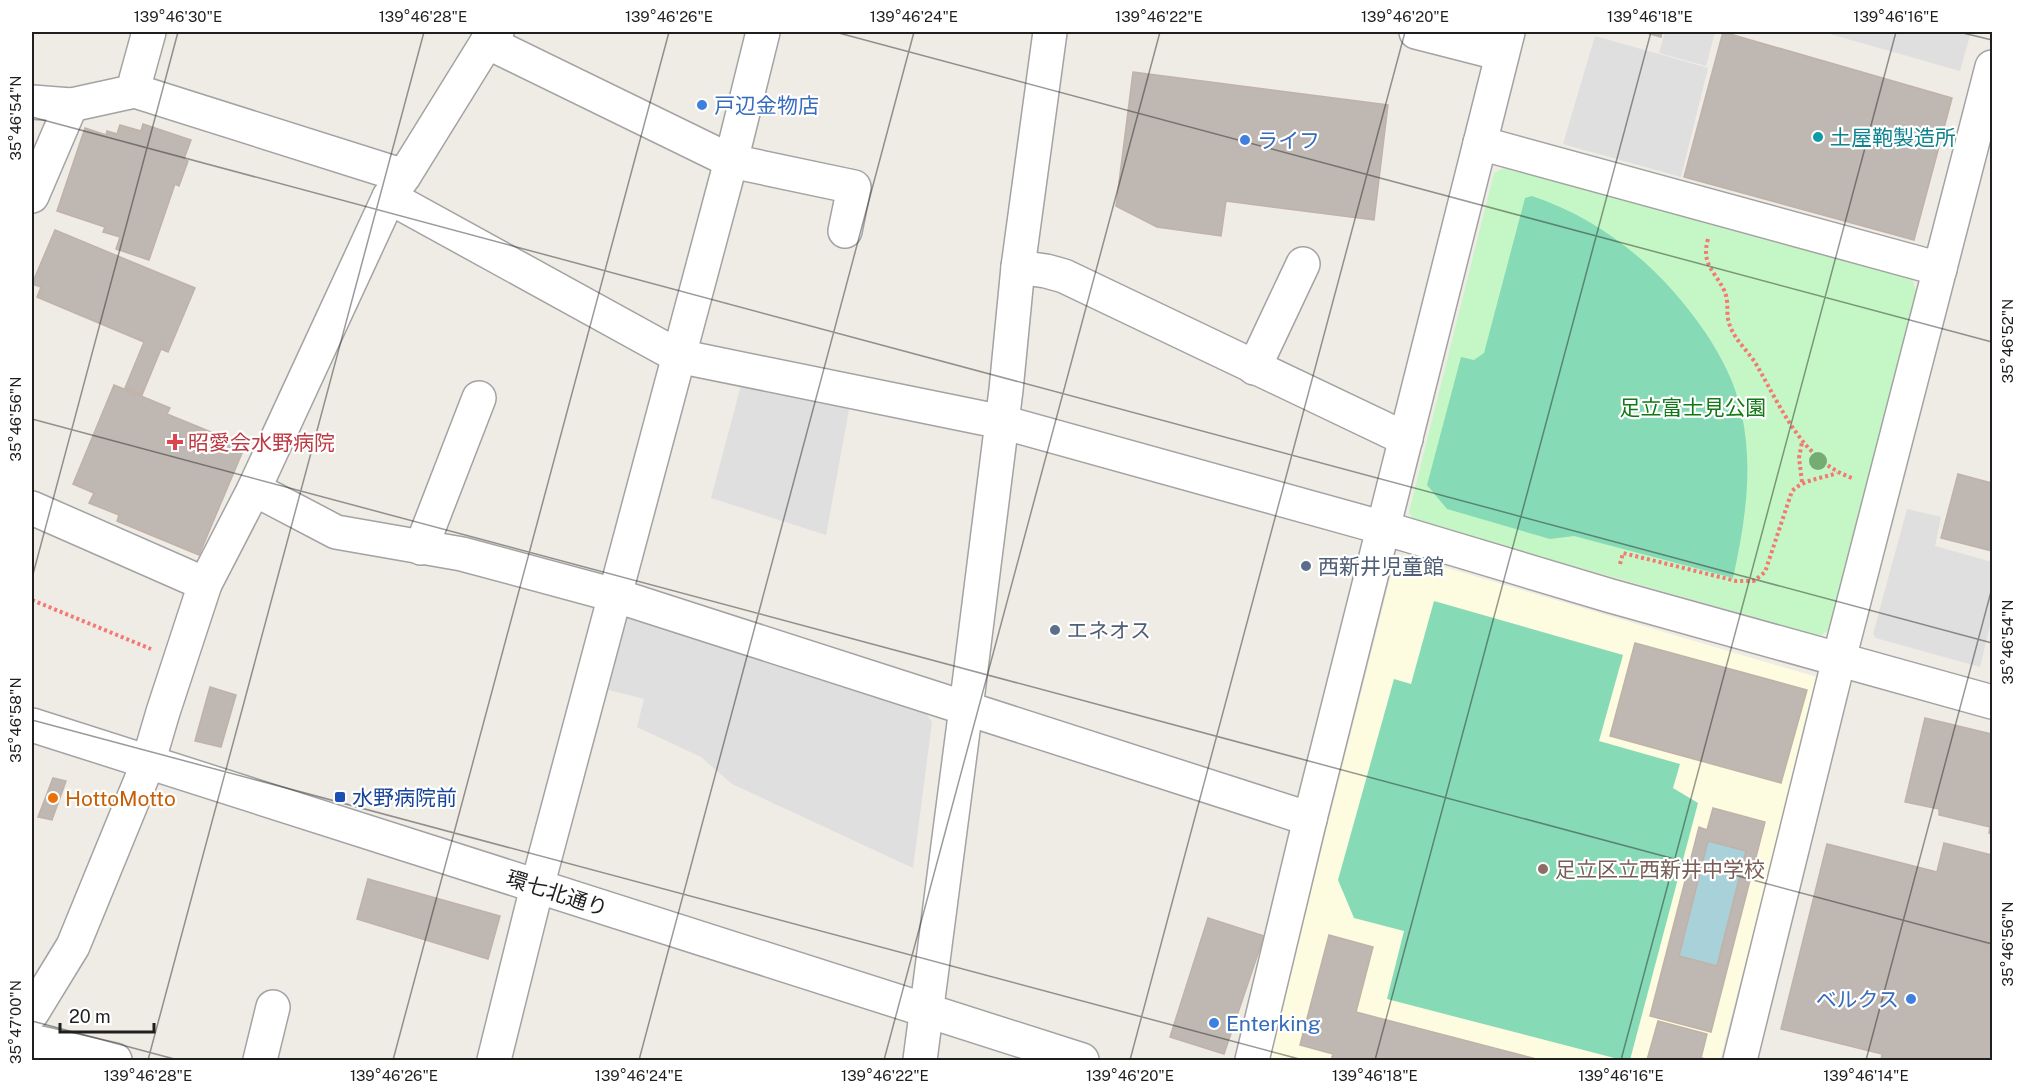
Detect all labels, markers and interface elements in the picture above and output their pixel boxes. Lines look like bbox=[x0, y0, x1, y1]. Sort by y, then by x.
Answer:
text: 139°46'30"E bbox=[134, 8, 222, 25]
text: 139°46'28"E bbox=[379, 8, 467, 25]
text: 139°46'26"E bbox=[625, 8, 713, 25]
text: 139°46'24"E bbox=[870, 8, 958, 25]
text: 139°46'22"E bbox=[1115, 8, 1203, 25]
text: 139°46'20"E bbox=[1361, 8, 1449, 25]
text: 139°46'18"E bbox=[1607, 8, 1693, 25]
text: 139°46'16"E bbox=[1853, 8, 1939, 25]
text: 35°46'54"N bbox=[7, 75, 24, 161]
place label: 戸辺金物店 bbox=[714, 93, 819, 118]
marker: 戸辺金物店 bbox=[695, 98, 709, 112]
place label: 土屋鞄製造所 bbox=[1830, 125, 1956, 150]
place label: ライフ bbox=[1257, 128, 1320, 153]
marker: 土屋鞄製造所 bbox=[1811, 130, 1825, 144]
marker: ライフ bbox=[1238, 133, 1252, 147]
text: 35°46'52"N bbox=[1999, 299, 2016, 383]
text: 35°46'56"N bbox=[7, 376, 24, 462]
park label: 足立富士見公園 bbox=[1620, 395, 1767, 420]
place label: 昭愛会水野病院 bbox=[188, 430, 335, 455]
marker: 昭愛会水野病院 bbox=[166, 433, 184, 451]
place label: 西新井児童館 bbox=[1318, 554, 1444, 579]
marker: 西新井児童館 bbox=[1299, 559, 1313, 573]
text: 35°46'54"N bbox=[1999, 599, 2016, 685]
place label: エネオス bbox=[1067, 618, 1151, 643]
marker: エネオス bbox=[1048, 623, 1062, 637]
text: 35°46'58"N bbox=[7, 677, 24, 763]
place label: 水野病院前 bbox=[352, 785, 457, 810]
place label: HottoMotto bbox=[65, 786, 176, 811]
marker: 水野病院前 bbox=[333, 790, 347, 804]
marker: HottoMotto bbox=[46, 791, 60, 805]
place label: 足立区立西新井中学校 bbox=[1555, 857, 1765, 882]
marker: 足立区立西新井中学校 bbox=[1536, 862, 1550, 876]
street label: 環七北通り bbox=[503, 865, 611, 921]
text: 35°46'56"N bbox=[1999, 901, 2016, 987]
text: 35°47'00"N bbox=[7, 980, 24, 1064]
place label: ベルクス bbox=[1816, 987, 1899, 1012]
marker: ベルクス bbox=[1904, 992, 1918, 1006]
scale bar bbox=[60, 996, 154, 1034]
text: 20 m bbox=[69, 1006, 111, 1027]
place label: Enterking bbox=[1226, 1011, 1321, 1036]
marker: Enterking bbox=[1207, 1016, 1221, 1030]
text: 139°46'28"E bbox=[104, 1067, 192, 1084]
text: 139°46'26"E bbox=[350, 1067, 438, 1084]
text: 139°46'24"E bbox=[595, 1067, 683, 1084]
text: 139°46'22"E bbox=[841, 1067, 929, 1084]
text: 139°46'20"E bbox=[1086, 1067, 1174, 1084]
text: 139°46'18"E bbox=[1332, 1067, 1418, 1084]
text: 139°46'16"E bbox=[1578, 1067, 1664, 1084]
text: 139°46'14"E bbox=[1823, 1067, 1909, 1084]

